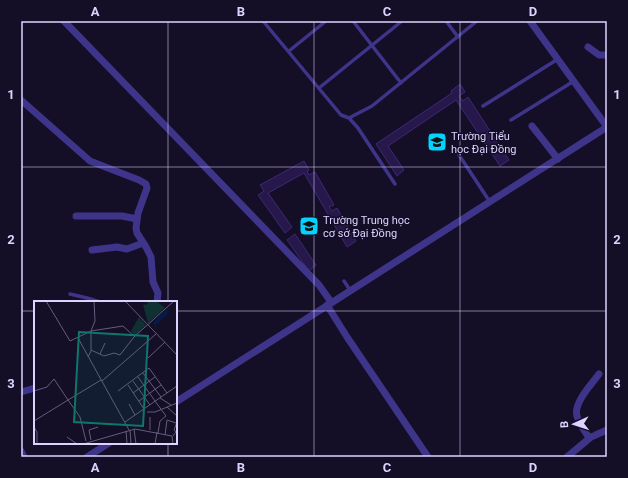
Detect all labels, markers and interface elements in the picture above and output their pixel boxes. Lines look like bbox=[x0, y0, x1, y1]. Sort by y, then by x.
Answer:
text: A bbox=[91, 4, 100, 19]
text: B bbox=[237, 4, 245, 19]
text: C bbox=[383, 4, 392, 19]
text: D bbox=[529, 4, 537, 19]
text: 1 bbox=[7, 87, 15, 102]
text: 1 bbox=[613, 87, 621, 102]
place label: Trường Tiểu học Đại Đồng bbox=[451, 130, 517, 156]
school or university icon: Trường Tiểu học Đại Đồng bbox=[426, 131, 448, 153]
place label: Trường Trung học cơ sở Đại Đồng bbox=[323, 214, 410, 240]
school or university icon: Trường Trung học cơ sở Đại Đồng bbox=[298, 215, 320, 237]
text: 2 bbox=[7, 232, 15, 247]
text: 2 bbox=[613, 232, 621, 247]
inset map bbox=[34, 301, 177, 444]
text: 3 bbox=[7, 376, 15, 391]
text: 3 bbox=[613, 376, 621, 391]
north arrow bbox=[554, 404, 594, 444]
text: B bbox=[558, 421, 571, 428]
text: A bbox=[91, 460, 100, 475]
text: B bbox=[237, 460, 245, 475]
text: C bbox=[383, 460, 392, 475]
text: D bbox=[529, 460, 537, 475]

